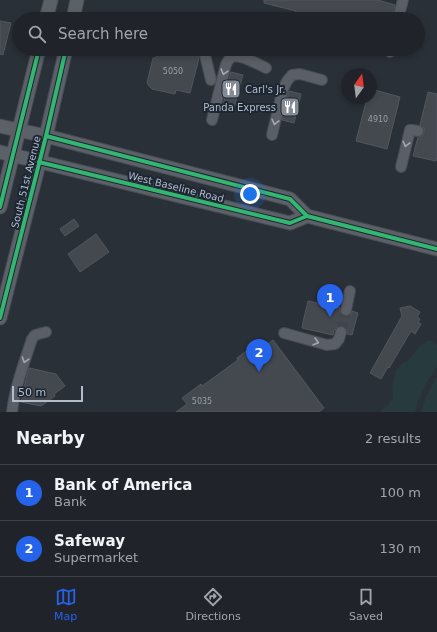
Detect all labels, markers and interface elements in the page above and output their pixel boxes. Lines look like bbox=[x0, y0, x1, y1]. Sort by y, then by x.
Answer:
search box bbox=[12, 12, 425, 56]
icon: search bbox=[26, 23, 48, 45]
text: Search here bbox=[58, 25, 148, 43]
house number: 5050 bbox=[163, 67, 183, 76]
one-way arrow bbox=[220, 68, 229, 75]
north arrow bbox=[341, 68, 377, 104]
restaurant icon: Carl's Jr. bbox=[220, 78, 242, 100]
place label: Carl's Jr. bbox=[245, 84, 285, 95]
restaurant icon: Panda Express bbox=[279, 96, 301, 118]
place label: Panda Express bbox=[203, 102, 276, 113]
house number: 4910 bbox=[368, 115, 388, 124]
one-way arrow bbox=[271, 118, 280, 125]
street label: South 51st Avenue bbox=[9, 135, 43, 229]
one-way arrow bbox=[403, 141, 411, 148]
street label: West Baseline Road bbox=[127, 170, 225, 204]
your location bbox=[240, 184, 260, 204]
pin: 1 bbox=[317, 284, 343, 317]
one-way arrow bbox=[312, 337, 319, 346]
pin: 2 bbox=[246, 339, 272, 372]
one-way arrow bbox=[21, 356, 30, 363]
scale bar bbox=[12, 384, 83, 403]
text: 50 m bbox=[18, 386, 46, 399]
house number: 5035 bbox=[192, 397, 212, 406]
text: Nearby bbox=[16, 428, 85, 448]
text: 2 results bbox=[365, 431, 421, 446]
text: Bank of America bbox=[54, 476, 192, 494]
text: 1 bbox=[24, 485, 34, 500]
text: 100 m bbox=[379, 485, 421, 500]
text: Bank bbox=[54, 494, 87, 509]
text: Safeway bbox=[54, 532, 125, 550]
text: 2 bbox=[24, 541, 34, 556]
text: 130 m bbox=[379, 541, 421, 556]
text: Supermarket bbox=[54, 550, 138, 565]
tab: Map bbox=[54, 586, 77, 623]
tab: Directions bbox=[185, 586, 241, 623]
tab: Saved bbox=[349, 586, 383, 623]

